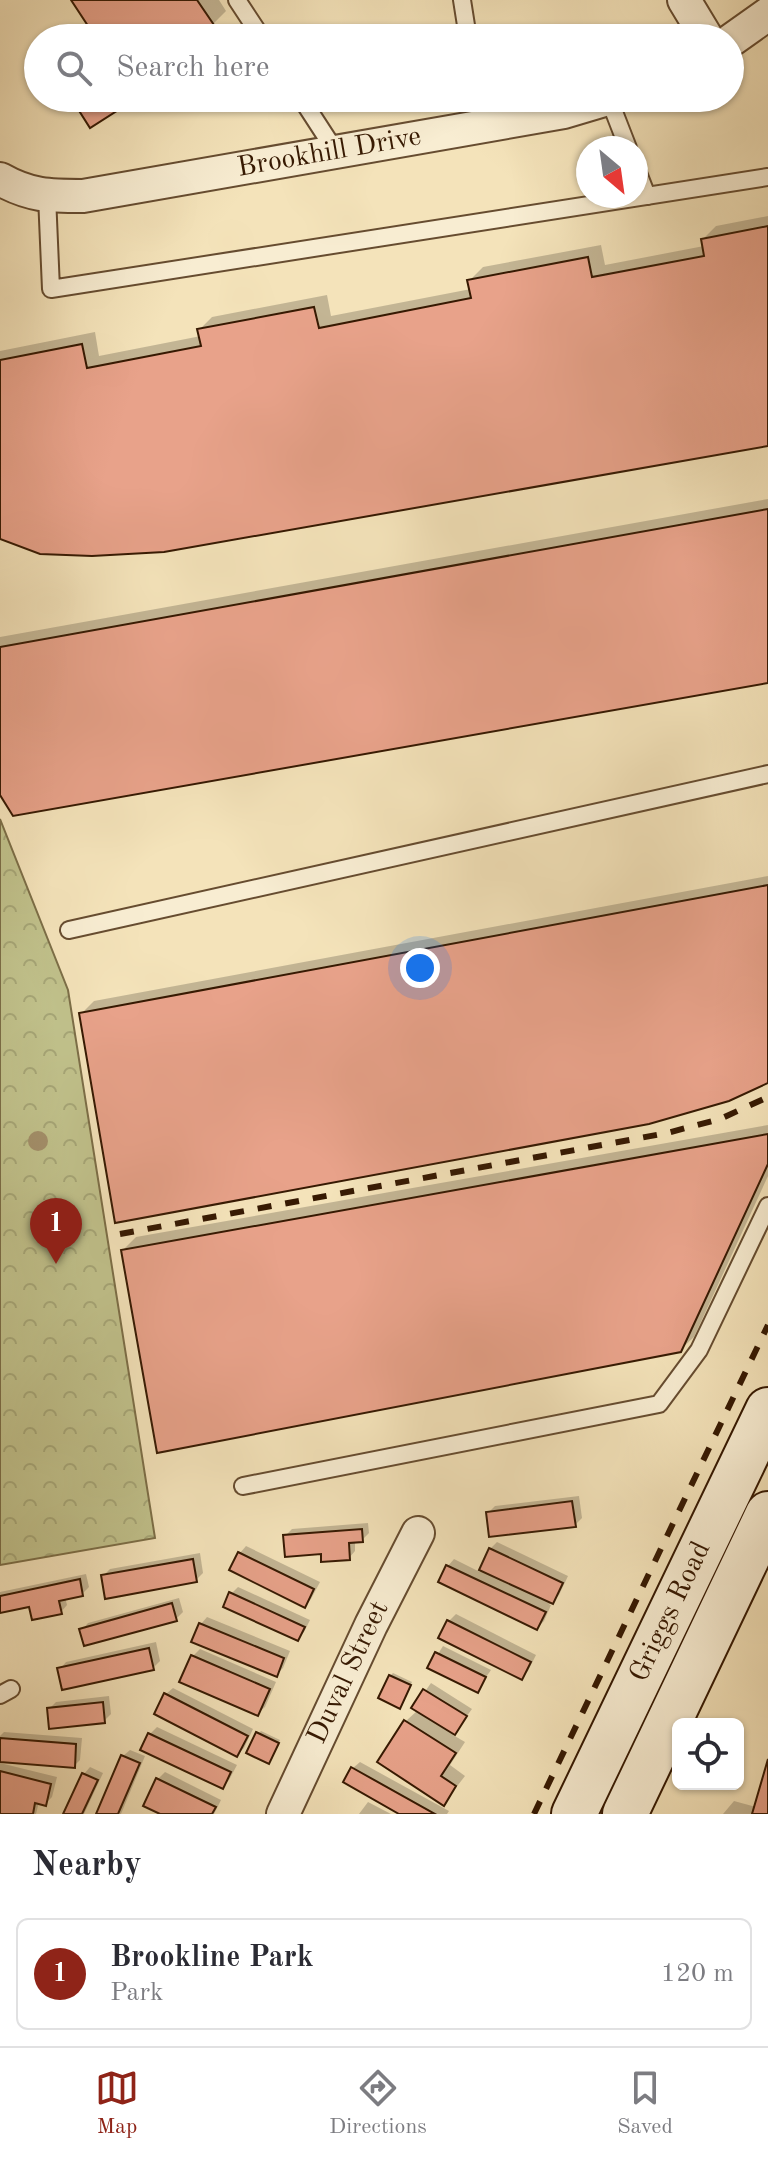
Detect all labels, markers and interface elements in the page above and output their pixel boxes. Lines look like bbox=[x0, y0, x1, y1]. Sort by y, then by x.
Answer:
search box bbox=[24, 24, 744, 112]
icon: search bbox=[52, 46, 96, 90]
text: Search here bbox=[116, 53, 270, 83]
street label: Brookhill Drive bbox=[235, 123, 423, 183]
north arrow bbox=[576, 136, 648, 208]
your location bbox=[400, 948, 440, 988]
pin: 1 bbox=[30, 1198, 82, 1264]
street label: Griggs Road bbox=[625, 1538, 716, 1687]
street label: Duval Street bbox=[304, 1597, 395, 1748]
map controls bbox=[672, 1718, 744, 1790]
button: locate bbox=[672, 1718, 744, 1790]
text: Nearby bbox=[32, 1849, 142, 1883]
text: Brookline Park bbox=[110, 1943, 314, 1973]
text: 1 bbox=[52, 1961, 68, 1987]
text: 120 m bbox=[661, 1961, 734, 1987]
text: Park bbox=[110, 1980, 164, 2006]
tab: Map bbox=[95, 2066, 139, 2141]
tab: Directions bbox=[329, 2066, 427, 2141]
tab: Saved bbox=[617, 2066, 673, 2141]

